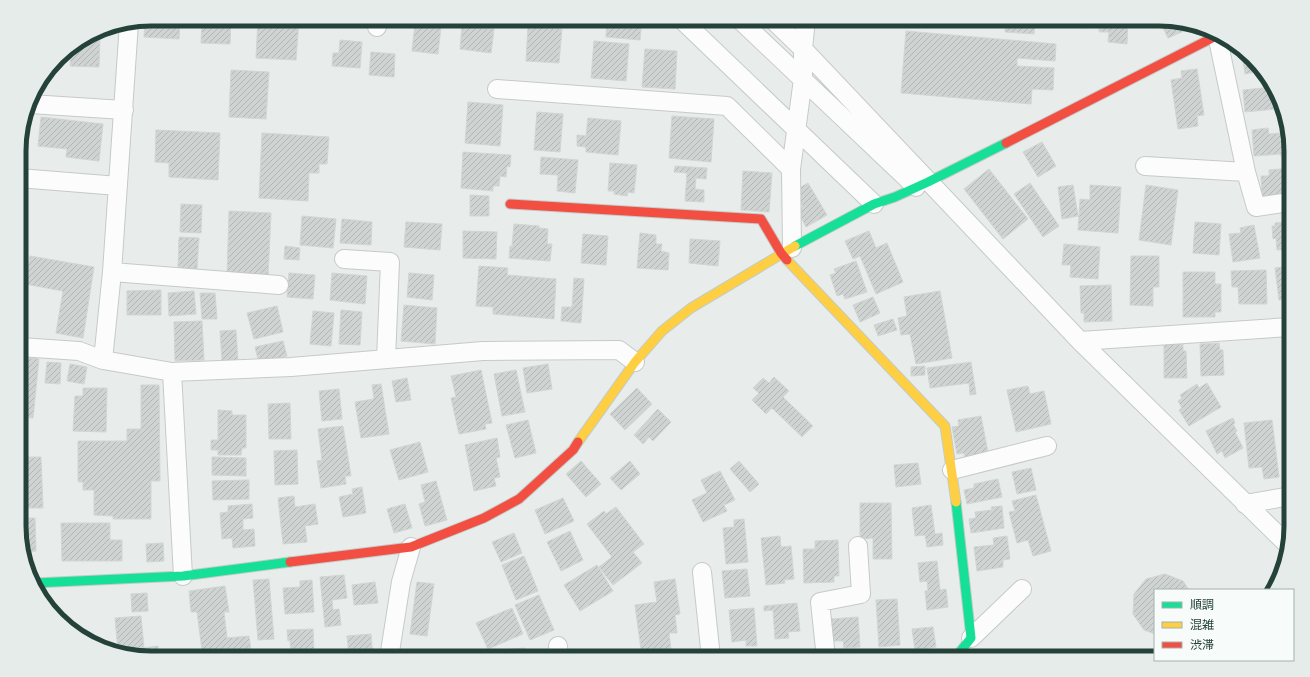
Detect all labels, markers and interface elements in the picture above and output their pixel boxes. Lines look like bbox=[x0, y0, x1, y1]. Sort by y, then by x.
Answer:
legend bbox=[1154, 589, 1294, 661]
text: 順調 bbox=[1190, 598, 1214, 613]
text: 混雑 bbox=[1190, 618, 1214, 633]
text: 渋滞 bbox=[1190, 638, 1214, 653]

